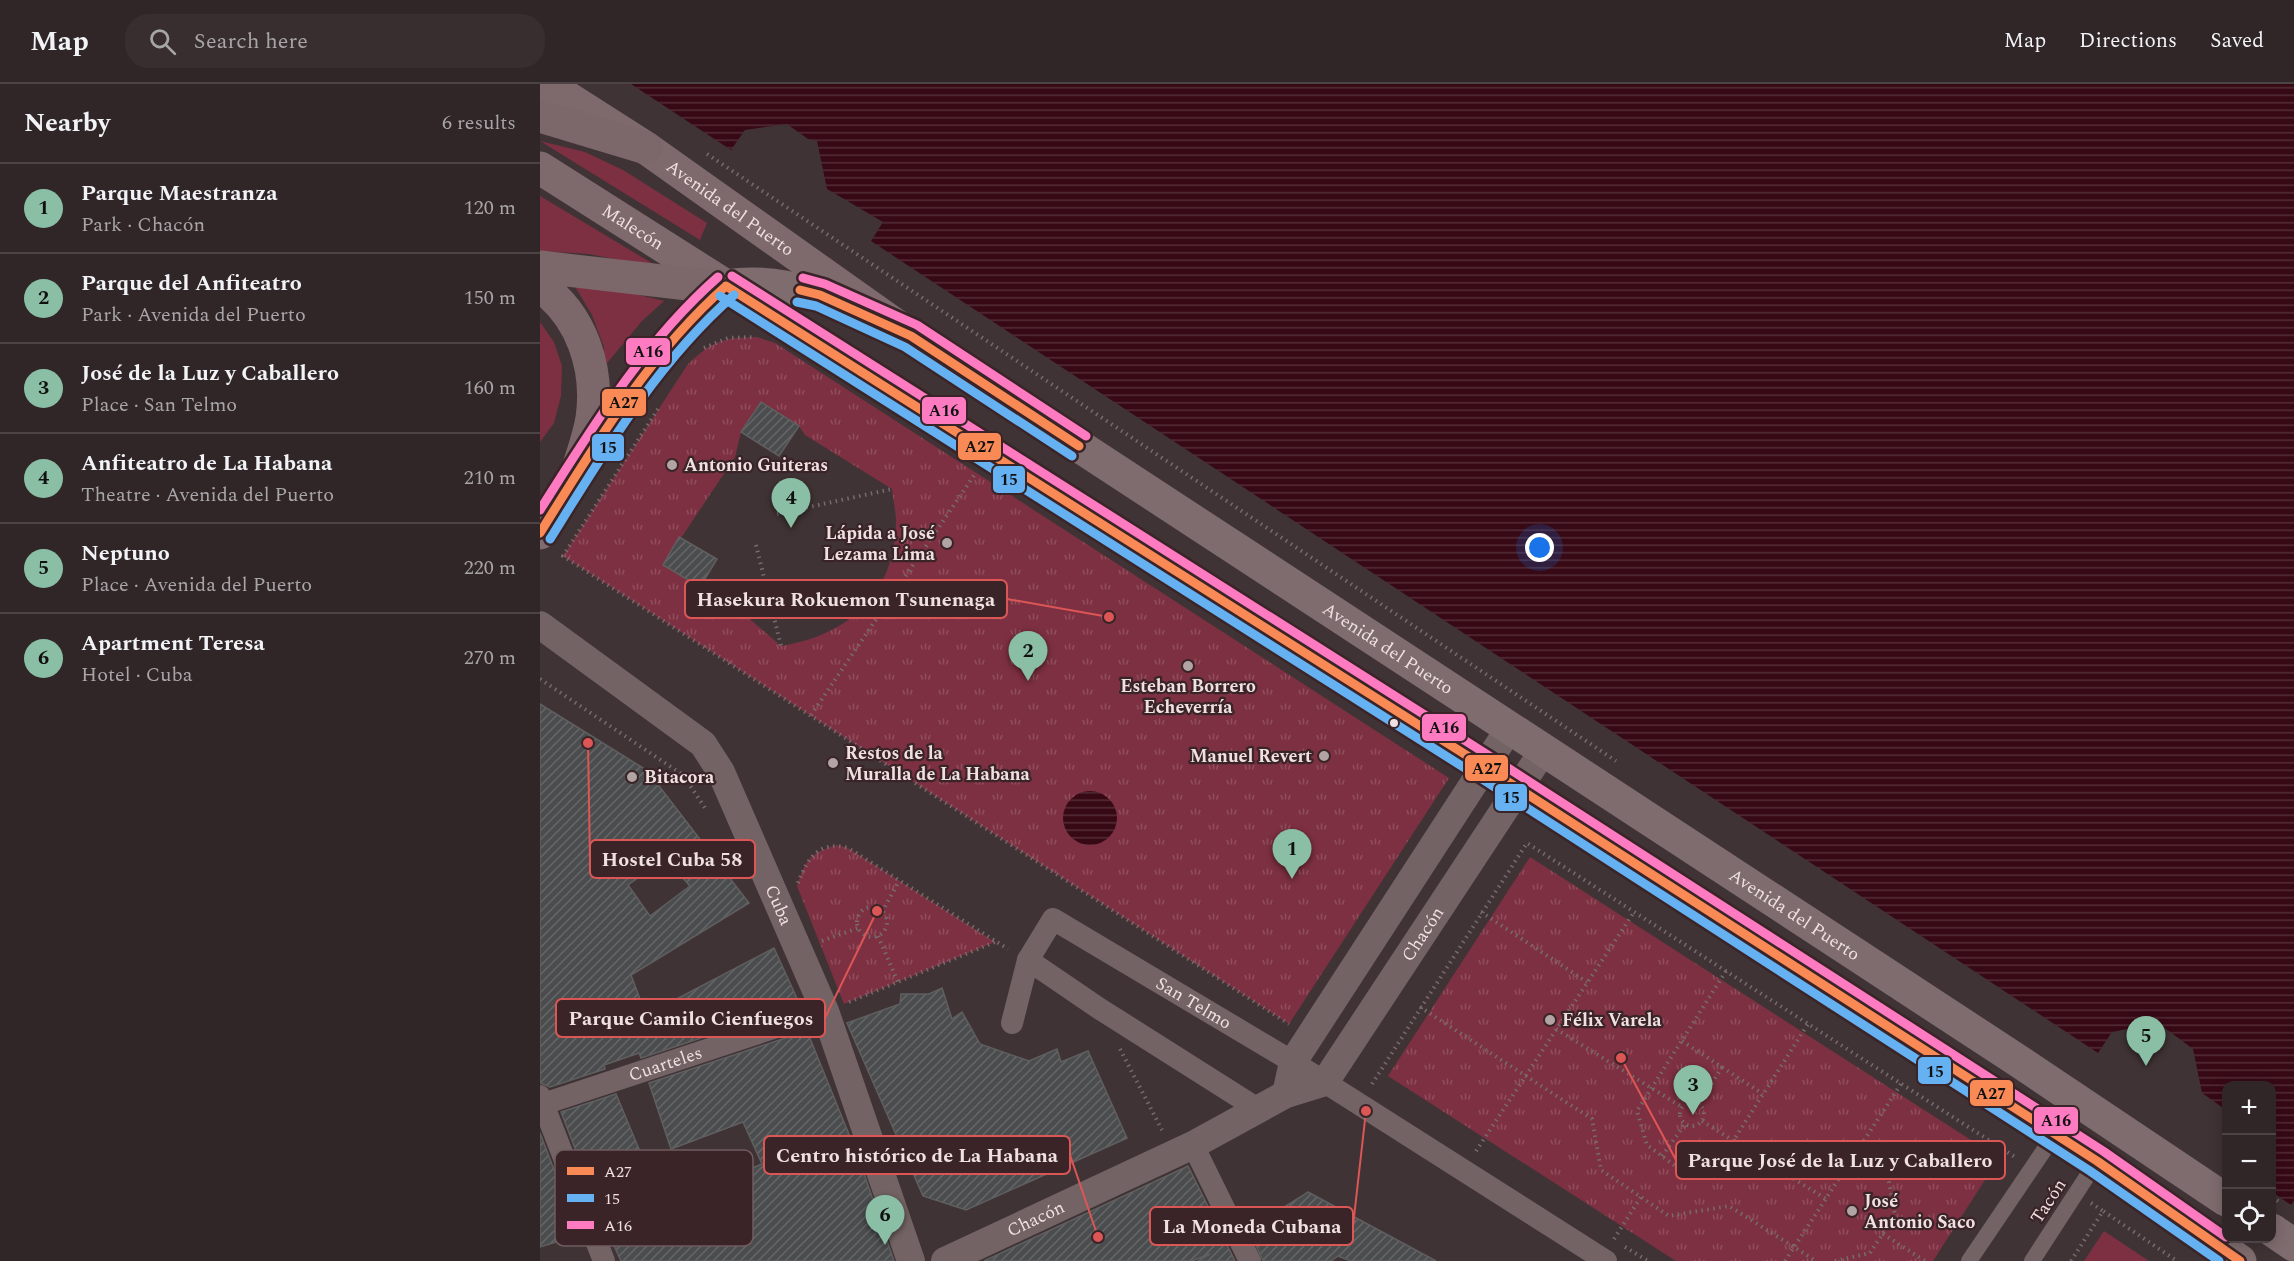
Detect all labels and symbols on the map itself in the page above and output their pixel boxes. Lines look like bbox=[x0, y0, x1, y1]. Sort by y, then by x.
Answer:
street label: Avenida del Puerto bbox=[660, 153, 800, 263]
street label: Malecón bbox=[596, 198, 669, 257]
line badge: A16 bbox=[625, 337, 671, 366]
text: A16 bbox=[633, 340, 663, 364]
line badge: A27 bbox=[601, 388, 647, 417]
text: A27 bbox=[609, 391, 639, 415]
line badge: A16 bbox=[921, 396, 967, 425]
text: A16 bbox=[929, 399, 959, 423]
line badge: A27 bbox=[957, 432, 1002, 461]
line badge: 15 bbox=[591, 433, 625, 462]
text: A27 bbox=[965, 435, 995, 459]
text: 15 bbox=[599, 436, 617, 460]
place label: Antonio Guiteras bbox=[684, 452, 828, 479]
marker: Antonio Guiteras bbox=[665, 458, 679, 472]
line badge: 15 bbox=[992, 465, 1026, 494]
text: 15 bbox=[1000, 468, 1018, 492]
pin: 4 bbox=[772, 478, 810, 528]
place label: Lápida a José Lezama Lima bbox=[823, 520, 936, 568]
your location bbox=[1525, 533, 1554, 562]
marker: Lápida a José Lezama Lima bbox=[940, 536, 954, 550]
callout: Hasekura Rokuemon Tsunenaga bbox=[685, 580, 1007, 618]
text: Hasekura Rokuemon Tsunenaga bbox=[697, 585, 996, 615]
street label: Avenida del Puerto bbox=[1317, 596, 1459, 702]
pin: 2 bbox=[1008, 632, 1048, 681]
marker: Esteban Borrero Echeverría bbox=[1181, 659, 1195, 673]
place label: Esteban Borrero Echeverría bbox=[1120, 673, 1256, 721]
line badge: A16 bbox=[1421, 713, 1467, 742]
text: A16 bbox=[1429, 716, 1459, 740]
unlabelled marker bbox=[1388, 717, 1400, 729]
place label: Restos de la Muralla de La Habana bbox=[845, 740, 1031, 788]
place label: Manuel Revert bbox=[1190, 743, 1312, 770]
marker: Manuel Revert bbox=[1317, 749, 1331, 763]
line badge: A27 bbox=[1464, 754, 1509, 782]
marker: Restos de la Muralla de La Habana bbox=[826, 756, 840, 770]
text: A27 bbox=[1472, 757, 1502, 781]
place label: Bitacora bbox=[644, 764, 715, 791]
marker: Bitacora bbox=[625, 770, 639, 784]
line badge: 15 bbox=[1494, 783, 1528, 812]
text: 15 bbox=[1502, 786, 1520, 810]
pin: 1 bbox=[1272, 830, 1311, 879]
callout: Hostel Cuba 58 bbox=[590, 840, 755, 878]
text: Hostel Cuba 58 bbox=[602, 845, 742, 875]
street label: Avenida del Puerto bbox=[1723, 862, 1865, 968]
street label: Cuba bbox=[758, 880, 799, 930]
street label: Chacón bbox=[1395, 901, 1451, 967]
street label: San Telmo bbox=[1150, 970, 1237, 1036]
callout: Parque Camilo Cienfuegos bbox=[556, 999, 825, 1037]
text: Parque Camilo Cienfuegos bbox=[569, 1004, 813, 1034]
place label: Félix Varela bbox=[1562, 1007, 1662, 1034]
marker: Félix Varela bbox=[1543, 1013, 1557, 1027]
pin: 5 bbox=[2126, 1016, 2166, 1066]
street label: Cuarteles bbox=[625, 1039, 706, 1089]
line badge: 15 bbox=[1917, 1056, 1952, 1085]
text: 15 bbox=[1926, 1060, 1944, 1084]
pin: 3 bbox=[1674, 1066, 1712, 1115]
line badge: A27 bbox=[1969, 1079, 2014, 1107]
text: A27 bbox=[1976, 1082, 2006, 1106]
line badge: A16 bbox=[2033, 1106, 2079, 1135]
text: A16 bbox=[2041, 1109, 2071, 1133]
callout: Centro histórico de La Habana bbox=[764, 1136, 1070, 1174]
text: Centro histórico de La Habana bbox=[776, 1141, 1059, 1171]
callout: Parque José de la Luz y Caballero bbox=[1676, 1141, 2005, 1179]
text: Parque José de la Luz y Caballero bbox=[1687, 1146, 1993, 1176]
legend bbox=[555, 1150, 753, 1246]
text: A27 bbox=[604, 1160, 632, 1184]
street label: Tacón bbox=[2024, 1173, 2073, 1229]
text: 15 bbox=[604, 1187, 620, 1211]
place label: José Antonio Saco bbox=[1864, 1188, 1975, 1236]
street label: Chacón bbox=[1002, 1194, 1069, 1244]
pin: 6 bbox=[866, 1196, 904, 1245]
marker: José Antonio Saco bbox=[1845, 1204, 1859, 1218]
callout: La Moneda Cubana bbox=[1150, 1207, 1353, 1245]
text: La Moneda Cubana bbox=[1162, 1212, 1342, 1242]
text: A16 bbox=[604, 1214, 632, 1238]

